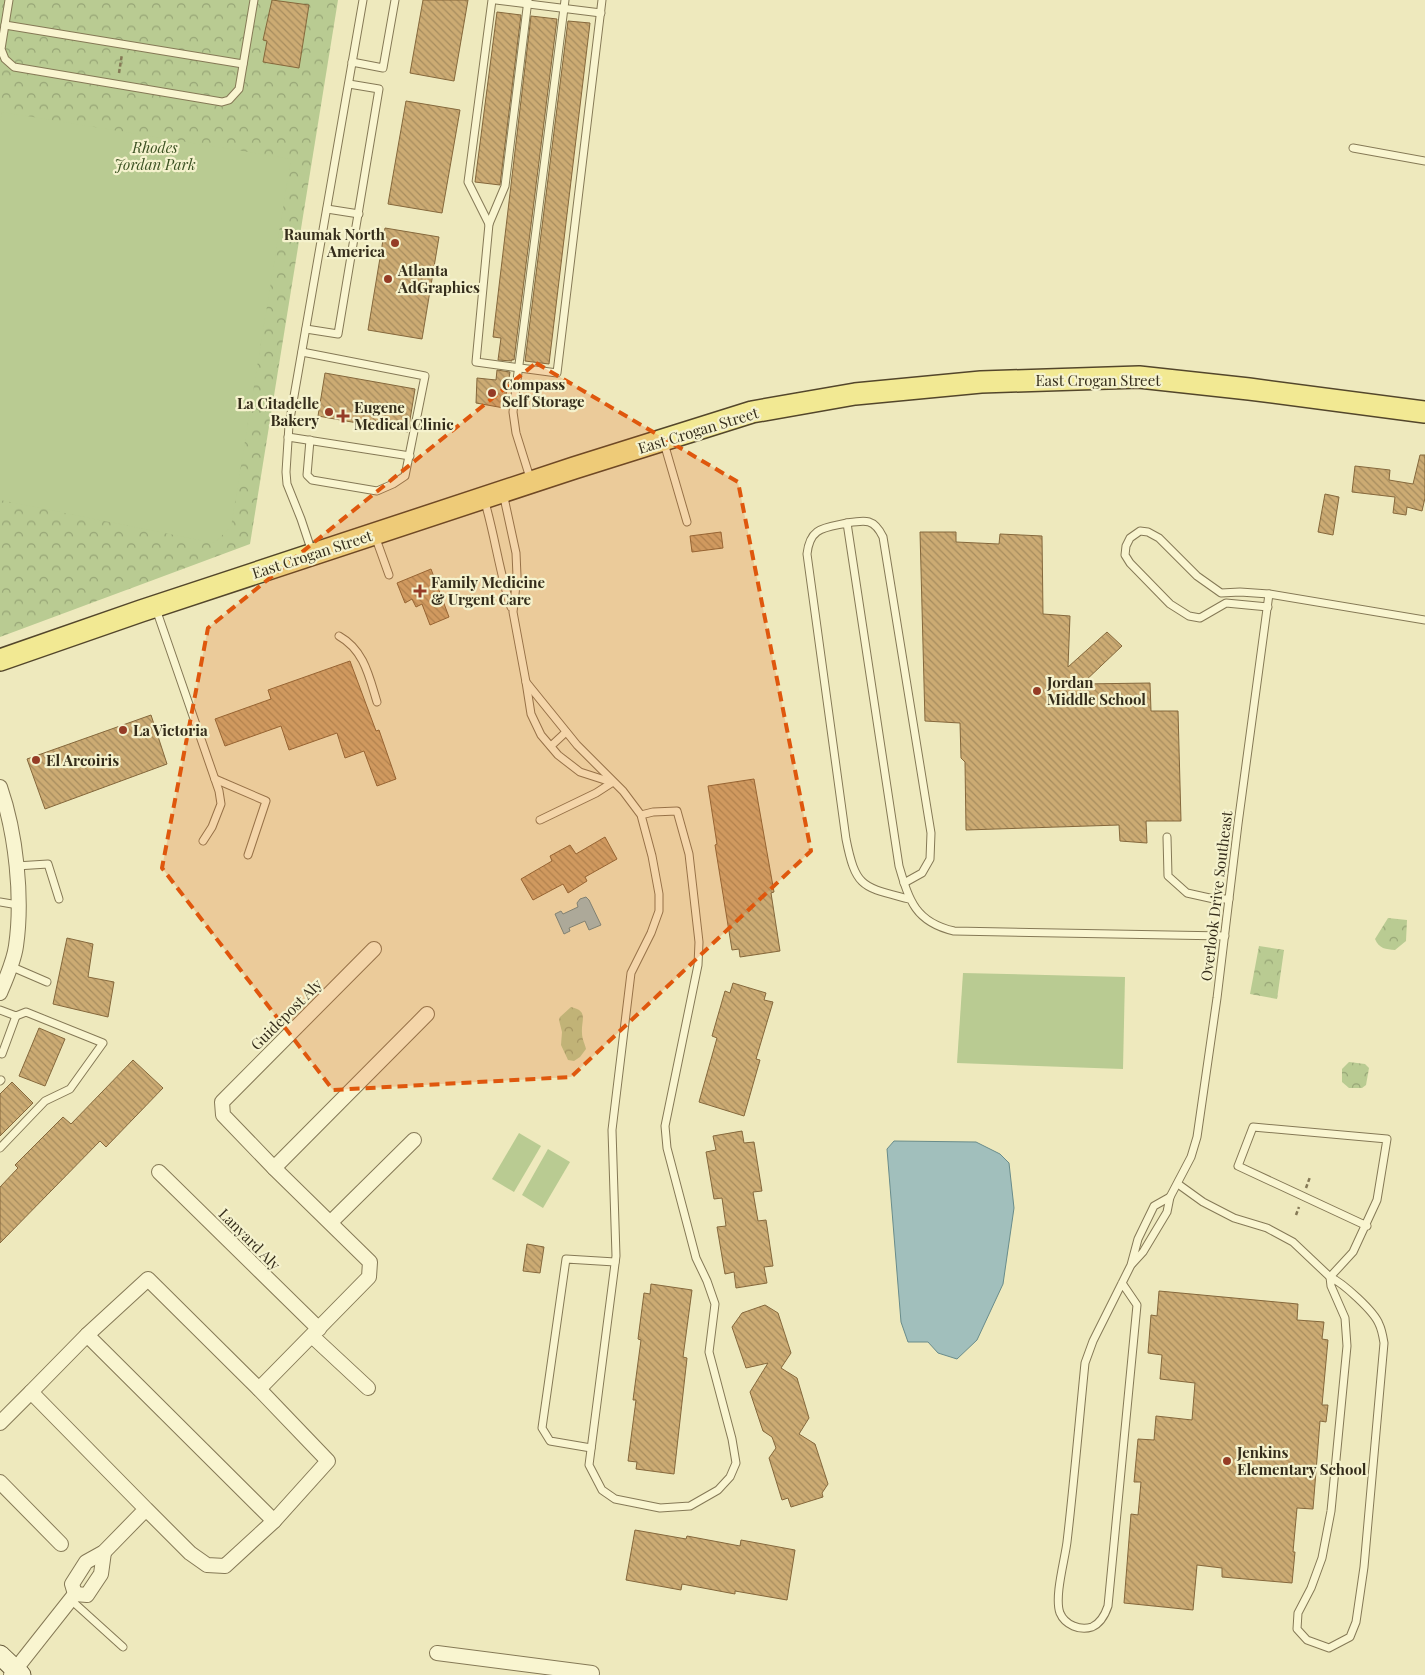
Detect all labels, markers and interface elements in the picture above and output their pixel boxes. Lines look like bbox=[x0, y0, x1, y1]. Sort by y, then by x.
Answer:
park label: Rhodes Jordan Park bbox=[114, 137, 196, 174]
place label: Raumak North America bbox=[284, 224, 385, 261]
marker: Raumak North America bbox=[389, 237, 401, 249]
place label: Atlanta AdGraphics bbox=[397, 260, 480, 297]
marker: Atlanta AdGraphics bbox=[382, 273, 394, 285]
street label: East Crogan Street bbox=[1035, 370, 1161, 390]
place label: Compass Self Storage bbox=[502, 374, 585, 411]
marker: Compass Self Storage bbox=[486, 387, 498, 399]
place label: La Citadelle Bakery bbox=[237, 393, 319, 430]
place label: Eugene Medical Clinic bbox=[354, 397, 454, 434]
street label: East Crogan Street bbox=[635, 402, 761, 458]
marker: La Citadelle Bakery bbox=[323, 406, 335, 418]
marker: Eugene Medical Clinic bbox=[336, 409, 350, 423]
street label: East Crogan Street bbox=[249, 525, 375, 583]
place label: Family Medicine & Urgent Care bbox=[431, 572, 545, 609]
marker: Family Medicine & Urgent Care bbox=[413, 584, 427, 598]
place label: Jordan Middle School bbox=[1046, 672, 1146, 709]
marker: Jordan Middle School bbox=[1031, 685, 1043, 697]
place label: La Victoria bbox=[133, 720, 208, 740]
marker: La Victoria bbox=[117, 724, 129, 736]
place label: El Arcoiris bbox=[46, 750, 119, 770]
marker: El Arcoiris bbox=[30, 754, 42, 766]
street label: Overlook Drive Southeast bbox=[1196, 809, 1236, 982]
street label: Guidepost Aly bbox=[246, 974, 326, 1054]
street label: Lanyard Aly bbox=[215, 1204, 286, 1275]
place label: Jenkins Elementary School bbox=[1236, 1442, 1367, 1479]
marker: Jenkins Elementary School bbox=[1221, 1455, 1233, 1467]

